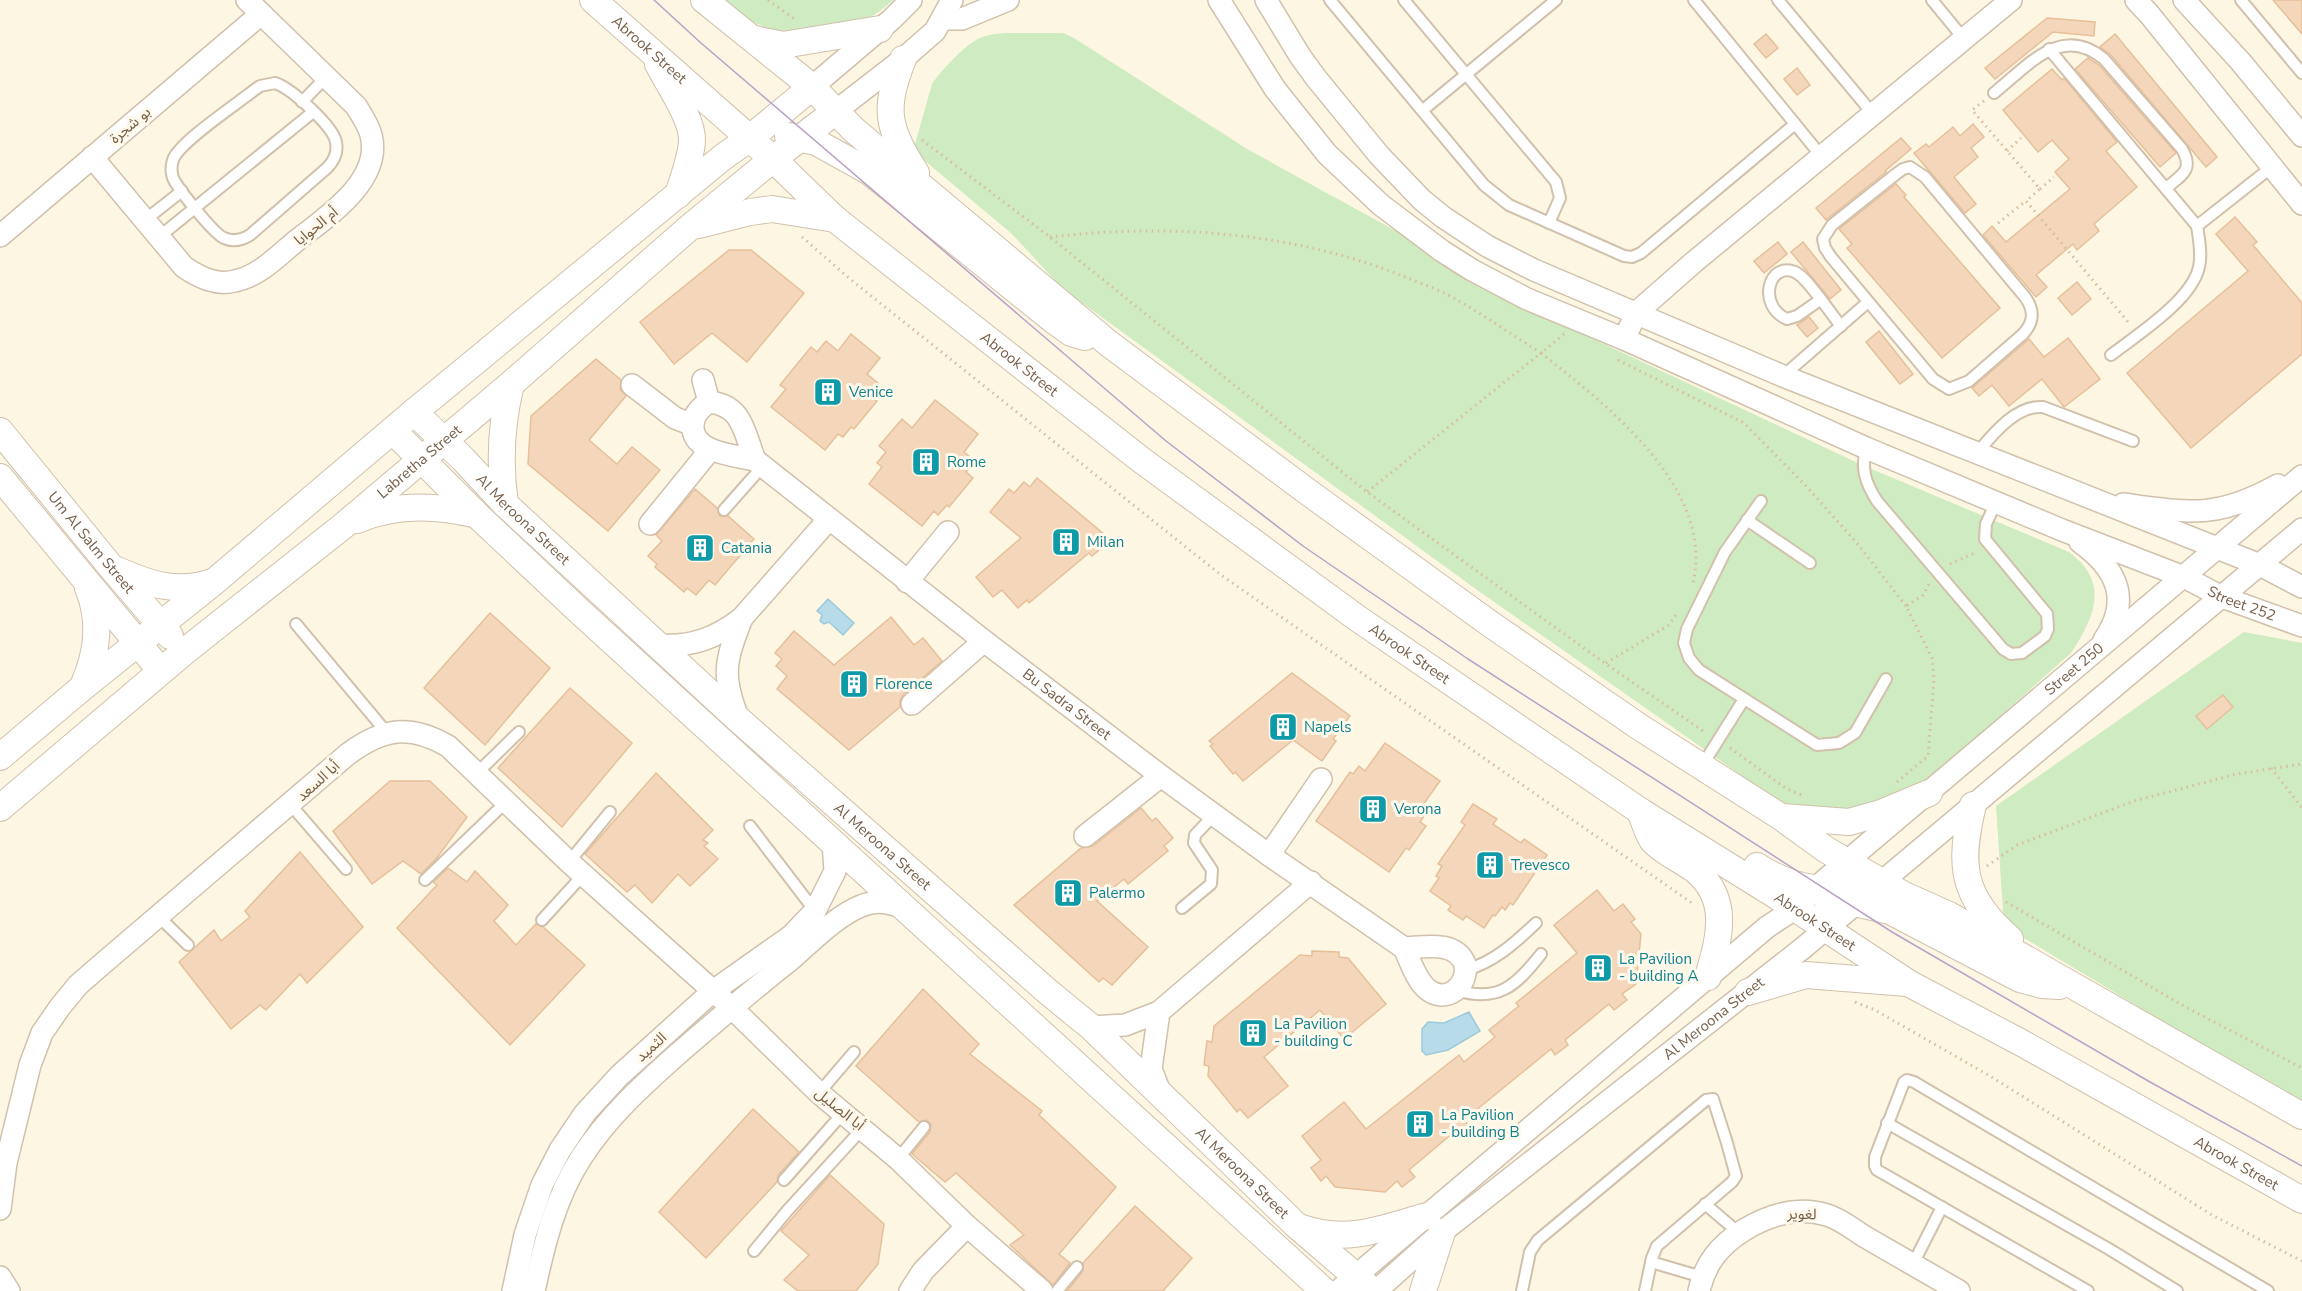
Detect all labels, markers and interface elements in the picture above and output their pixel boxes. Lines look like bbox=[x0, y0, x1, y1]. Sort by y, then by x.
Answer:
street label: Abrook Street bbox=[607, 11, 692, 89]
street label: بو شجرة bbox=[105, 102, 155, 148]
street label: أم الحوايا bbox=[290, 202, 343, 251]
street label: Abrook Street bbox=[976, 327, 1063, 401]
building icon: Venice bbox=[812, 376, 844, 408]
place label: Venice bbox=[848, 382, 893, 402]
street label: Labretha Street bbox=[373, 420, 466, 503]
building icon: Rome bbox=[910, 446, 942, 478]
place label: Rome bbox=[947, 452, 986, 472]
street label: Al Meroona Street bbox=[472, 469, 575, 570]
street label: Um Al Salm Street bbox=[43, 487, 140, 598]
building icon: Milan bbox=[1050, 526, 1082, 558]
building icon: Catania bbox=[684, 532, 716, 564]
place label: Milan bbox=[1087, 532, 1124, 552]
place label: Catania bbox=[721, 538, 772, 558]
street label: Street 252 bbox=[2204, 581, 2279, 626]
street label: Abrook Street bbox=[1365, 619, 1454, 689]
street label: Street 250 bbox=[2040, 638, 2108, 700]
street label: Bu Sadra Street bbox=[1018, 664, 1116, 745]
building icon: Florence bbox=[838, 668, 870, 700]
place label: Florence bbox=[875, 674, 932, 694]
building icon: Napels bbox=[1267, 711, 1299, 743]
place label: Napels bbox=[1304, 717, 1351, 737]
street label: أبا السعد bbox=[292, 756, 344, 806]
building icon: Verona bbox=[1357, 793, 1389, 825]
street label: Al Meroona Street bbox=[830, 798, 936, 895]
place label: Verona bbox=[1393, 799, 1442, 819]
building icon: Trevesco bbox=[1474, 849, 1506, 881]
place label: Trevesco bbox=[1511, 855, 1570, 875]
building icon: Palermo bbox=[1052, 877, 1084, 909]
place label: Palermo bbox=[1089, 883, 1145, 903]
street label: Abrook Street bbox=[1770, 887, 1860, 956]
place label: La Pavilion - building A bbox=[1619, 949, 1699, 986]
building icon: La Pavilion - building A bbox=[1582, 952, 1614, 984]
street label: Al Meroona Street bbox=[1659, 972, 1769, 1064]
place label: La Pavilion - building C bbox=[1274, 1014, 1353, 1051]
building icon: La Pavilion - building C bbox=[1237, 1017, 1269, 1049]
street label: الثميد bbox=[631, 1028, 671, 1066]
street label: أبا الصليل bbox=[811, 1083, 869, 1135]
place label: La Pavilion - building B bbox=[1441, 1105, 1520, 1142]
building icon: La Pavilion - building B bbox=[1404, 1108, 1436, 1140]
street label: Al Meroona Street bbox=[1191, 1123, 1294, 1223]
street label: Abrook Street bbox=[2190, 1131, 2283, 1195]
street label: لغوير bbox=[1786, 1203, 1817, 1225]

